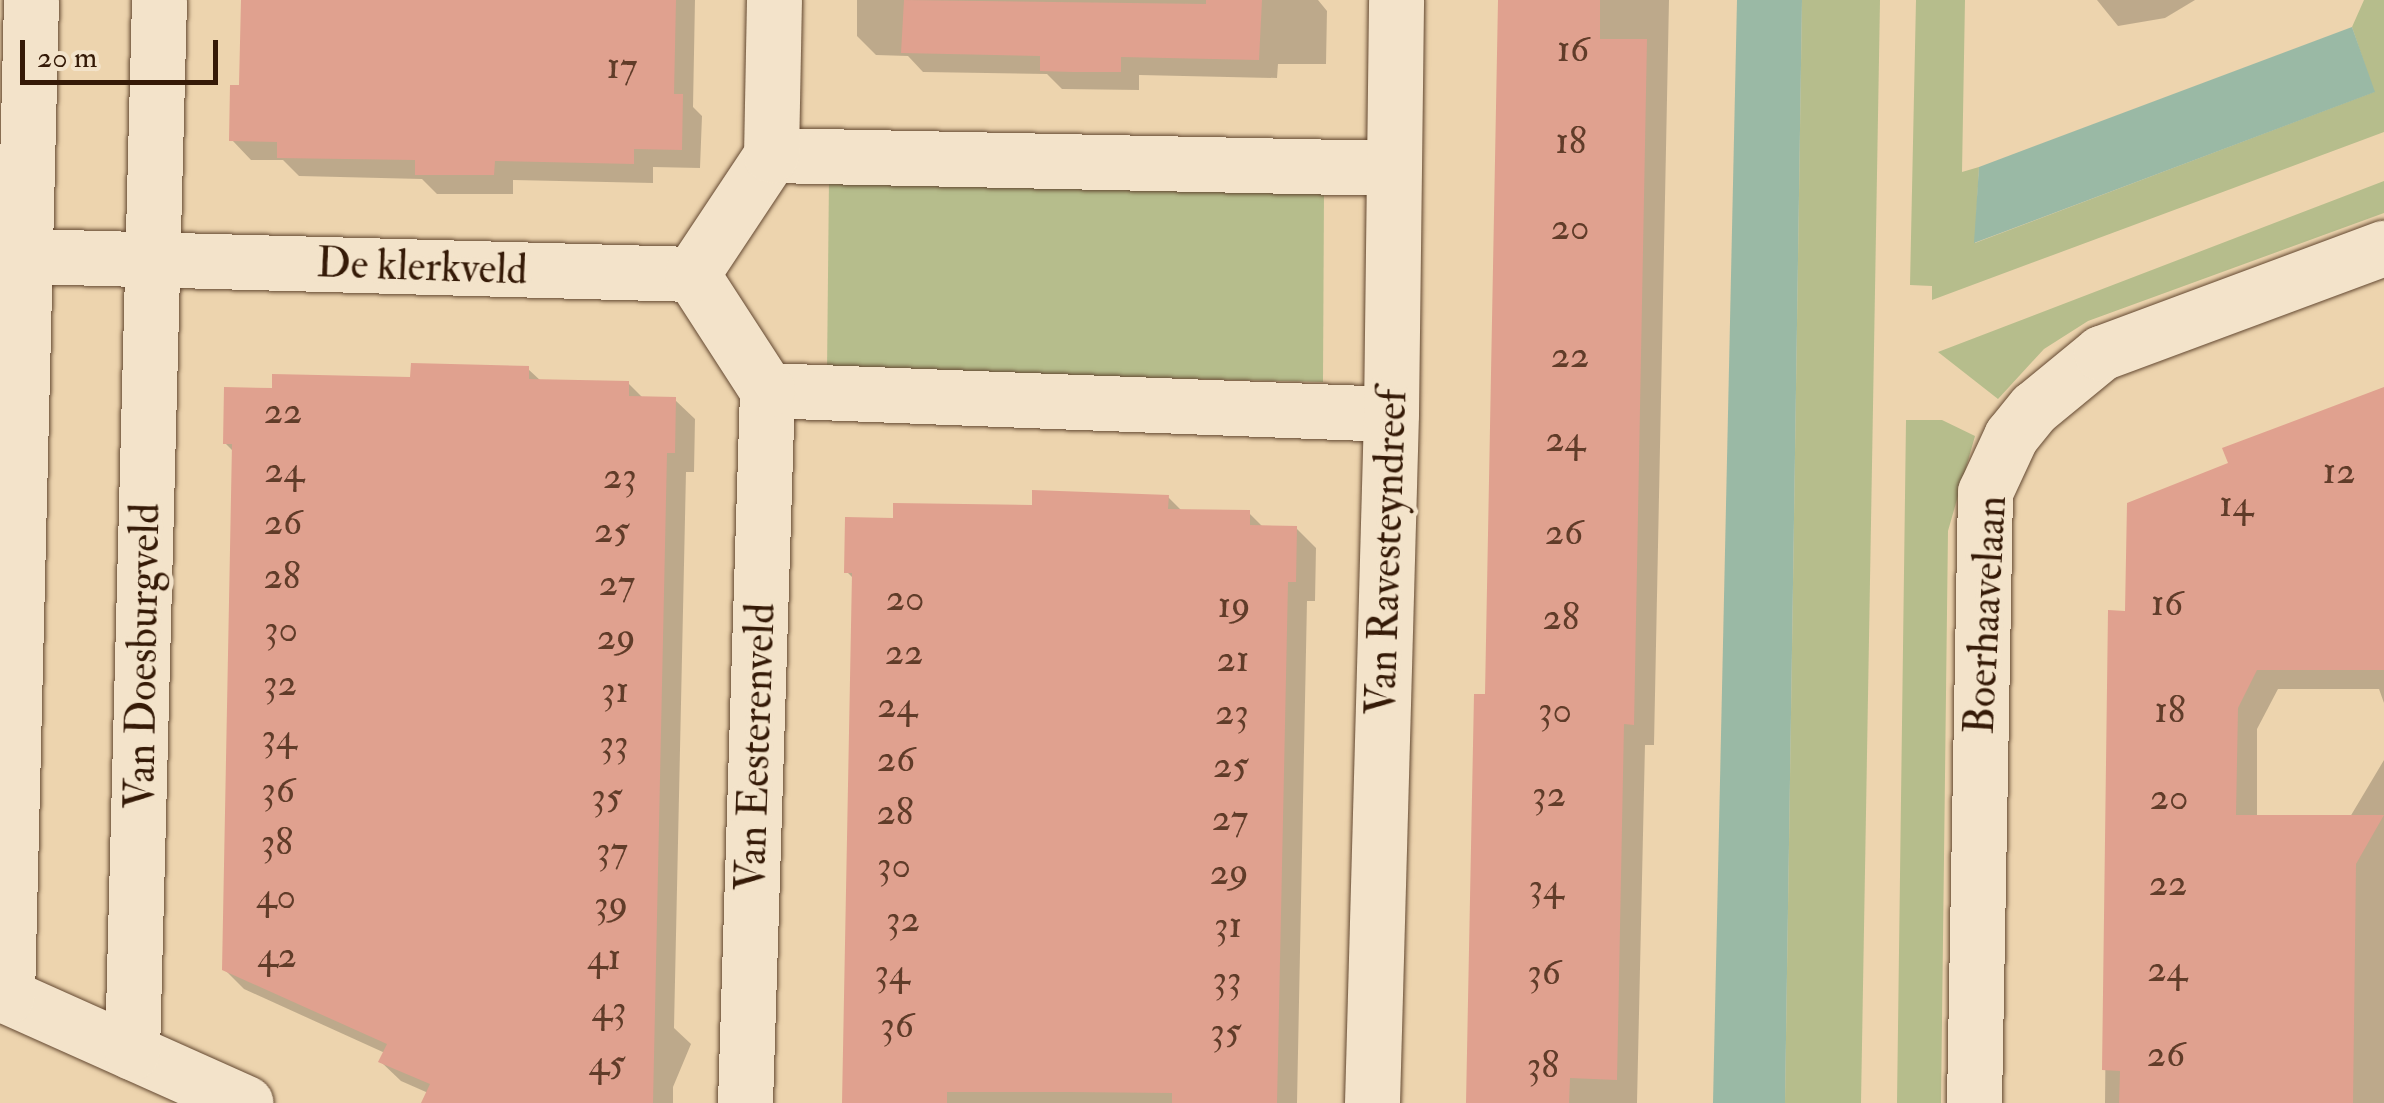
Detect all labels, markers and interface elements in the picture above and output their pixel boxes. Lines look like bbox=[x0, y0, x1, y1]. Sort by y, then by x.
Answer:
scale bar bbox=[25, 20, 222, 82]
house number: 16 bbox=[1557, 27, 1589, 73]
text: 20 m bbox=[37, 39, 97, 76]
house number: 17 bbox=[606, 44, 638, 90]
house number: 18 bbox=[1555, 119, 1587, 165]
house number: 20 bbox=[1551, 205, 1589, 251]
street label: De klerkveld bbox=[316, 238, 528, 296]
house number: 22 bbox=[1551, 333, 1589, 379]
street label: Van Ravesteyndreef bbox=[1356, 388, 1418, 716]
house number: 22 bbox=[264, 389, 302, 435]
house number: 24 bbox=[1545, 417, 1585, 463]
house number: 24 bbox=[264, 448, 304, 494]
house number: 12 bbox=[2323, 449, 2355, 495]
house number: 23 bbox=[603, 454, 637, 500]
house number: 14 bbox=[2219, 482, 2253, 528]
street label: Boerhaavelaan bbox=[1955, 494, 2017, 736]
house number: 26 bbox=[264, 500, 302, 546]
street label: Van Doesburgveld bbox=[115, 503, 171, 809]
house number: 25 bbox=[594, 508, 630, 554]
house number: 26 bbox=[1545, 510, 1583, 556]
house number: 28 bbox=[263, 554, 301, 600]
house number: 27 bbox=[599, 561, 635, 607]
house number: 20 bbox=[886, 576, 924, 622]
house number: 16 bbox=[2151, 581, 2183, 627]
house number: 19 bbox=[1218, 583, 1250, 629]
house number: 28 bbox=[1542, 595, 1580, 641]
street label: Van Eesterenveld bbox=[726, 602, 786, 892]
house number: 30 bbox=[264, 607, 298, 653]
house number: 29 bbox=[597, 615, 635, 661]
house number: 22 bbox=[885, 630, 923, 676]
house number: 21 bbox=[1217, 637, 1249, 683]
house number: 32 bbox=[263, 661, 297, 707]
house number: 31 bbox=[601, 668, 629, 714]
house number: 24 bbox=[877, 683, 917, 729]
house number: 30 bbox=[1538, 688, 1572, 734]
house number: 18 bbox=[2154, 688, 2186, 734]
house number: 23 bbox=[1215, 690, 1249, 736]
house number: 34 bbox=[262, 715, 296, 761]
house number: 33 bbox=[599, 721, 629, 767]
house number: 26 bbox=[877, 737, 915, 783]
house number: 25 bbox=[1213, 743, 1249, 789]
house number: 36 bbox=[261, 768, 295, 814]
house number: 32 bbox=[1532, 772, 1566, 818]
house number: 35 bbox=[591, 774, 623, 820]
house number: 20 bbox=[2150, 775, 2188, 821]
house number: 28 bbox=[876, 790, 914, 836]
house number: 27 bbox=[1212, 796, 1248, 842]
house number: 38 bbox=[261, 820, 293, 866]
house number: 37 bbox=[596, 828, 628, 874]
house number: 30 bbox=[877, 843, 911, 889]
house number: 29 bbox=[1210, 850, 1248, 896]
house number: 22 bbox=[2149, 861, 2187, 907]
house number: 34 bbox=[1529, 865, 1563, 911]
house number: 40 bbox=[256, 874, 296, 920]
house number: 39 bbox=[594, 882, 628, 928]
house number: 32 bbox=[886, 897, 920, 943]
house number: 31 bbox=[1214, 903, 1242, 949]
house number: 42 bbox=[257, 933, 297, 979]
house number: 41 bbox=[587, 935, 621, 981]
house number: 24 bbox=[2147, 947, 2187, 993]
house number: 34 bbox=[875, 950, 909, 996]
house number: 36 bbox=[1527, 950, 1561, 996]
house number: 33 bbox=[1212, 957, 1242, 1003]
house number: 43 bbox=[591, 987, 627, 1033]
house number: 36 bbox=[880, 1003, 914, 1049]
house number: 35 bbox=[1210, 1009, 1242, 1055]
house number: 26 bbox=[2147, 1032, 2185, 1078]
house number: 45 bbox=[588, 1041, 626, 1087]
house number: 38 bbox=[1527, 1043, 1559, 1089]

